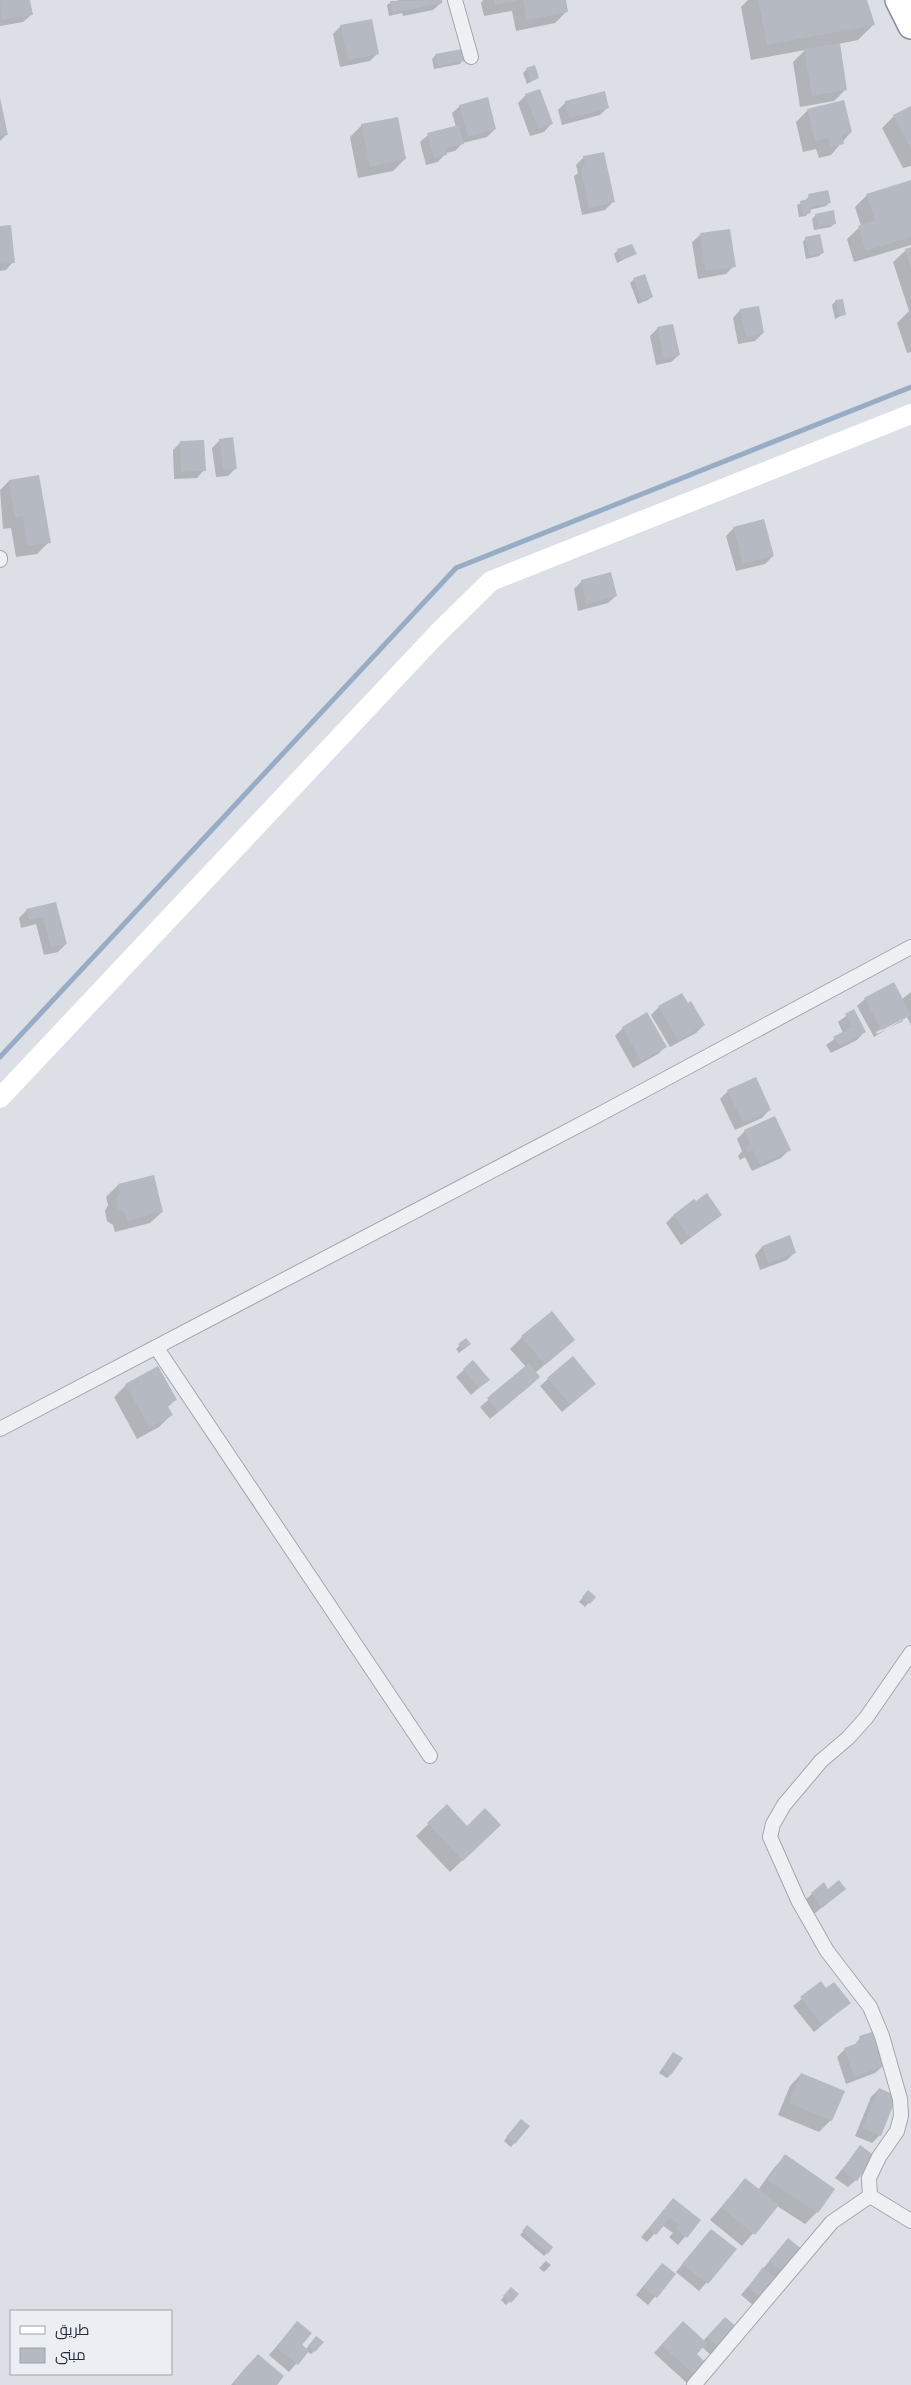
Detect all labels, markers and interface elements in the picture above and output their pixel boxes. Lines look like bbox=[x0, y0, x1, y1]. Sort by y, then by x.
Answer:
legend bbox=[10, 2310, 172, 2375]
text: طريق bbox=[55, 2320, 89, 2340]
text: مبنى bbox=[55, 2345, 86, 2365]

